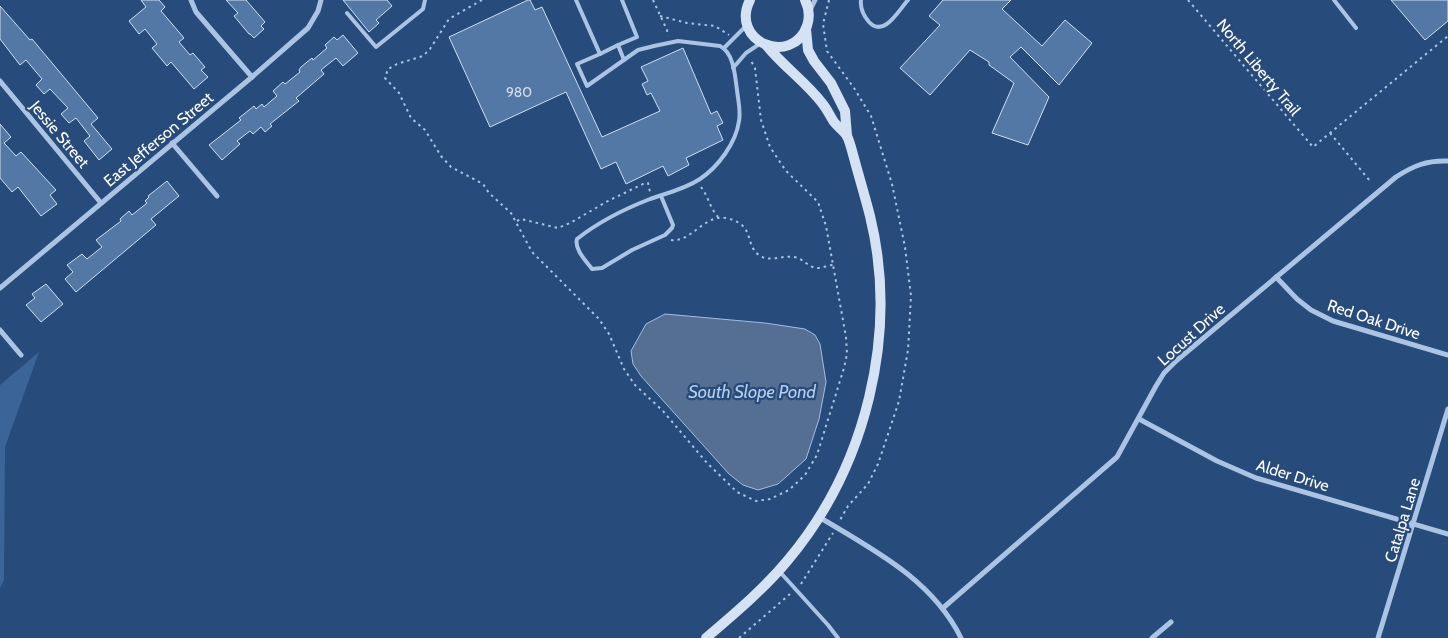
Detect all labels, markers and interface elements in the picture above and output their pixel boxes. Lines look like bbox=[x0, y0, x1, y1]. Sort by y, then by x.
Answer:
street label: North Liberty Trail bbox=[1213, 15, 1305, 120]
house number: 980 bbox=[506, 83, 532, 101]
street label: East Jefferson Street bbox=[100, 88, 217, 191]
street label: Jessie Street bbox=[25, 96, 94, 172]
street label: Red Oak Drive bbox=[1325, 296, 1423, 343]
street label: Locust Drive bbox=[1154, 299, 1229, 369]
water label: South Slope Pond bbox=[688, 381, 816, 403]
street label: Alder Drive bbox=[1254, 455, 1332, 496]
street label: Catalpa Lane bbox=[1381, 476, 1424, 565]

